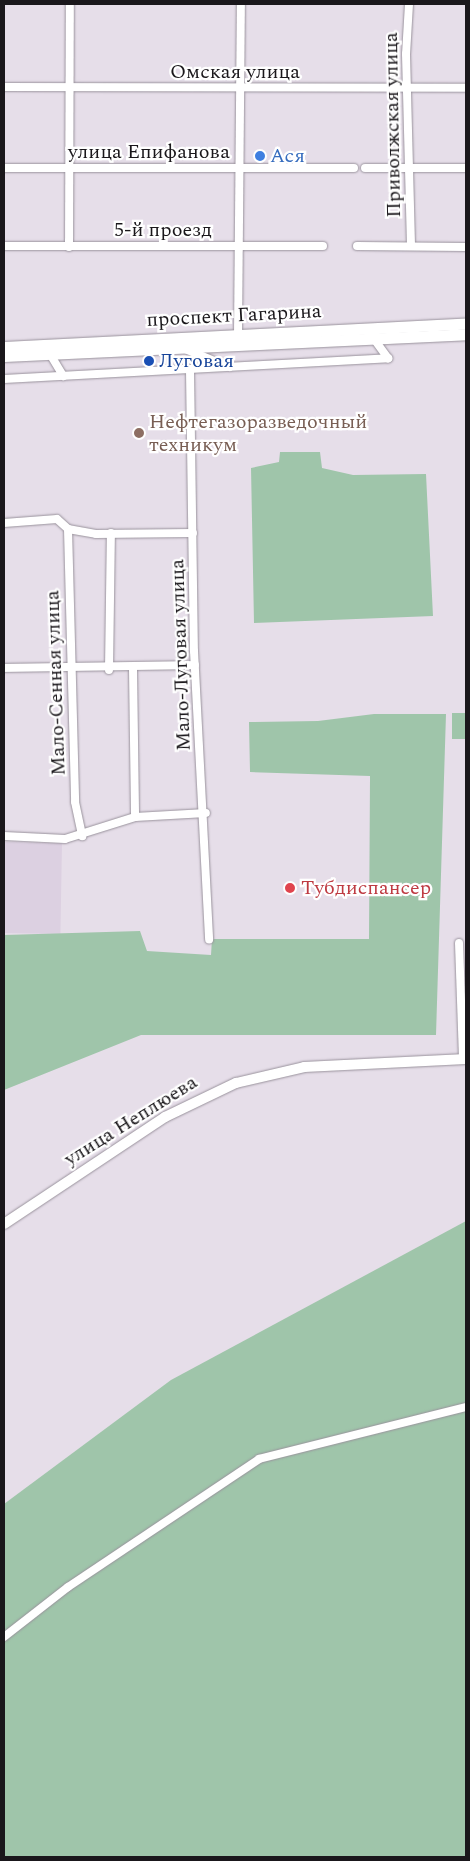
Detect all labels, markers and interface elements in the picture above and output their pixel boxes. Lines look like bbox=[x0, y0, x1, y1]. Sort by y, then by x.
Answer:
street label: Приволжская улица bbox=[379, 32, 407, 218]
street label: Омская улица bbox=[170, 60, 300, 84]
street label: улица Епифанова bbox=[68, 140, 230, 164]
place label: Ася bbox=[270, 144, 305, 168]
marker: Ася bbox=[254, 150, 266, 162]
street label: 5-й проезд bbox=[114, 218, 212, 242]
street label: проспект Гагарина bbox=[146, 299, 322, 333]
place label: Луговая bbox=[159, 349, 234, 373]
marker: Луговая bbox=[143, 355, 155, 367]
place label: Нефтегазоразведочный техникум bbox=[149, 410, 367, 457]
marker: Нефтегазоразведочный техникум bbox=[133, 427, 145, 439]
street label: Мало-Луговая улица bbox=[166, 559, 196, 751]
street label: Мало-Сенная улица bbox=[41, 590, 71, 776]
place label: Тубдиспансер bbox=[301, 876, 431, 900]
marker: Тубдиспансер bbox=[283, 881, 297, 895]
street label: улица Неплюева bbox=[60, 1070, 202, 1172]

